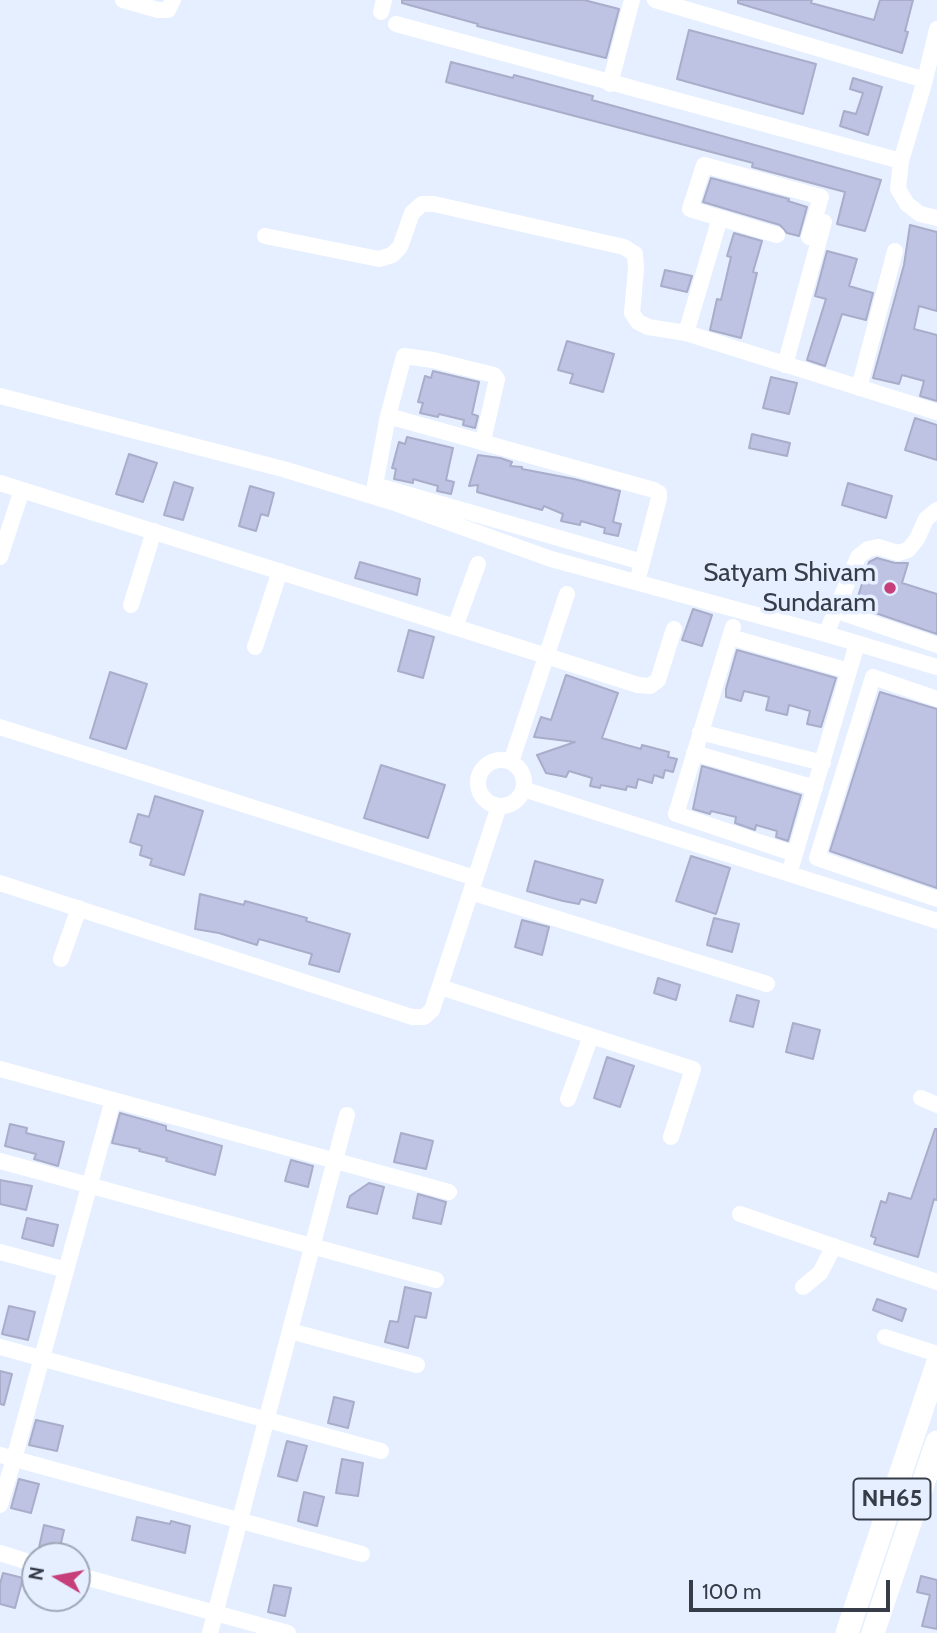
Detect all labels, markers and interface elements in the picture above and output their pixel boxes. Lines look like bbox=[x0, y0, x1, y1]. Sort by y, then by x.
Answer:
place label: Satyam Shivam Sundaram bbox=[703, 557, 876, 618]
marker: Satyam Shivam Sundaram bbox=[882, 580, 898, 596]
road number: NH65 bbox=[854, 1478, 931, 1520]
north arrow bbox=[21, 1542, 91, 1612]
text: N bbox=[24, 1565, 49, 1582]
scale bar bbox=[692, 1566, 893, 1610]
text: 100 m bbox=[702, 1579, 761, 1604]

